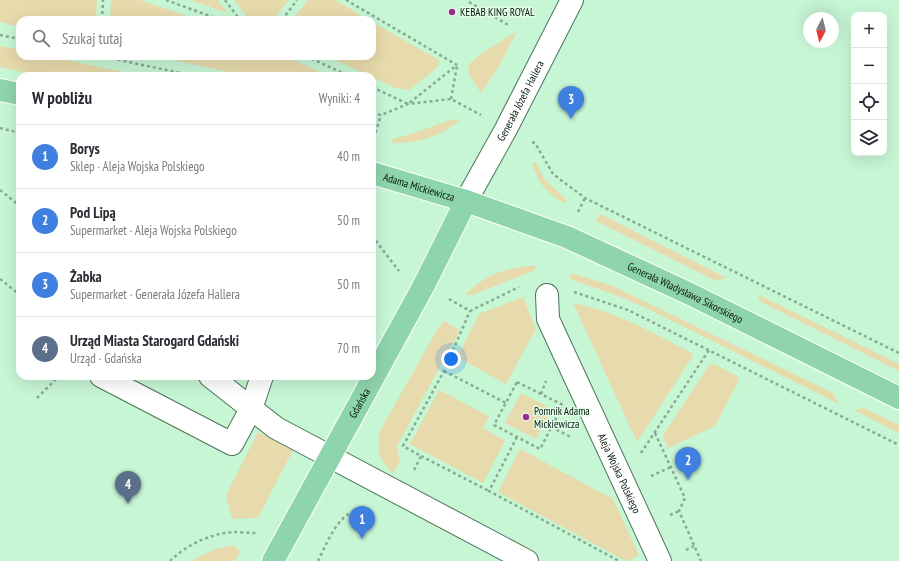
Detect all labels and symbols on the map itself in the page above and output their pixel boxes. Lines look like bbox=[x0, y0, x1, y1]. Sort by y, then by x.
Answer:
place label: KEBAB KING ROYAL bbox=[460, 5, 535, 19]
marker: KEBAB KING ROYAL bbox=[447, 7, 457, 17]
north arrow bbox=[803, 12, 839, 48]
street label: Generała Józefa Hallera bbox=[494, 58, 547, 144]
pin: 3 bbox=[558, 86, 584, 119]
street label: Adama Mickiewicza bbox=[382, 170, 456, 204]
street label: Generała Władysława Sikorskiego bbox=[625, 259, 746, 326]
your location bbox=[441, 349, 461, 369]
street label: Gdańska bbox=[346, 386, 373, 420]
place label: Pomnik Adama Mickiewicza bbox=[534, 404, 590, 431]
marker: Pomnik Adama Mickiewicza bbox=[521, 412, 531, 422]
street label: Aleja Wojska Polskiego bbox=[595, 431, 644, 516]
pin: 2 bbox=[675, 447, 701, 480]
pin: 4 bbox=[115, 471, 141, 504]
pin: 1 bbox=[349, 506, 375, 539]

